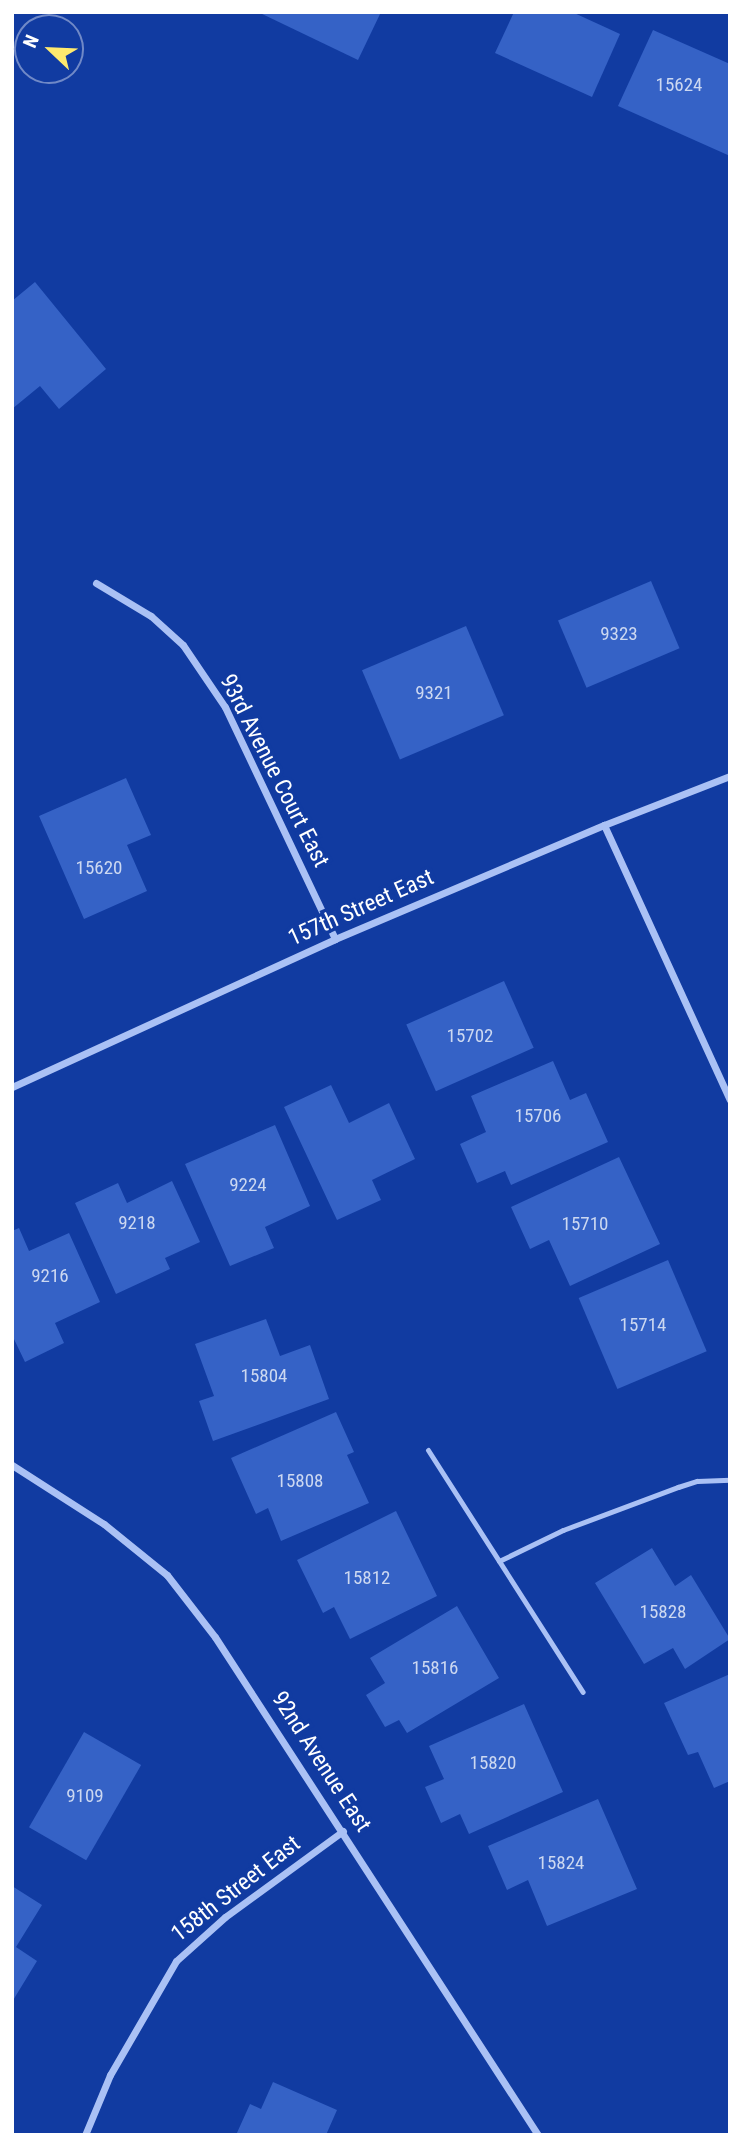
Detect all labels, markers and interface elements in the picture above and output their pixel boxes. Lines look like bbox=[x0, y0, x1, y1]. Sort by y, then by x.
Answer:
north arrow bbox=[14, 14, 84, 84]
text: N bbox=[18, 32, 44, 51]
house number: 15624 bbox=[656, 74, 702, 96]
house number: 9323 bbox=[600, 623, 638, 645]
street label: 93rd Avenue Court East bbox=[213, 670, 335, 872]
house number: 9321 bbox=[415, 682, 453, 704]
house number: 15620 bbox=[76, 857, 122, 879]
street label: 157th Street East bbox=[284, 864, 438, 952]
house number: 15702 bbox=[447, 1025, 493, 1047]
house number: 15706 bbox=[515, 1105, 561, 1127]
house number: 9224 bbox=[229, 1174, 267, 1196]
house number: 9218 bbox=[118, 1212, 156, 1234]
house number: 15710 bbox=[562, 1213, 608, 1235]
house number: 9216 bbox=[31, 1265, 69, 1287]
house number: 15714 bbox=[620, 1314, 666, 1336]
house number: 15804 bbox=[241, 1365, 287, 1387]
house number: 15808 bbox=[277, 1470, 323, 1492]
house number: 15812 bbox=[344, 1567, 390, 1589]
house number: 15828 bbox=[640, 1601, 686, 1623]
house number: 15816 bbox=[412, 1657, 458, 1679]
street label: 92nd Avenue East bbox=[265, 1687, 377, 1837]
house number: 15820 bbox=[470, 1752, 516, 1774]
house number: 9109 bbox=[66, 1785, 104, 1807]
street label: 158th Street East bbox=[166, 1830, 306, 1948]
house number: 15824 bbox=[538, 1852, 584, 1874]

